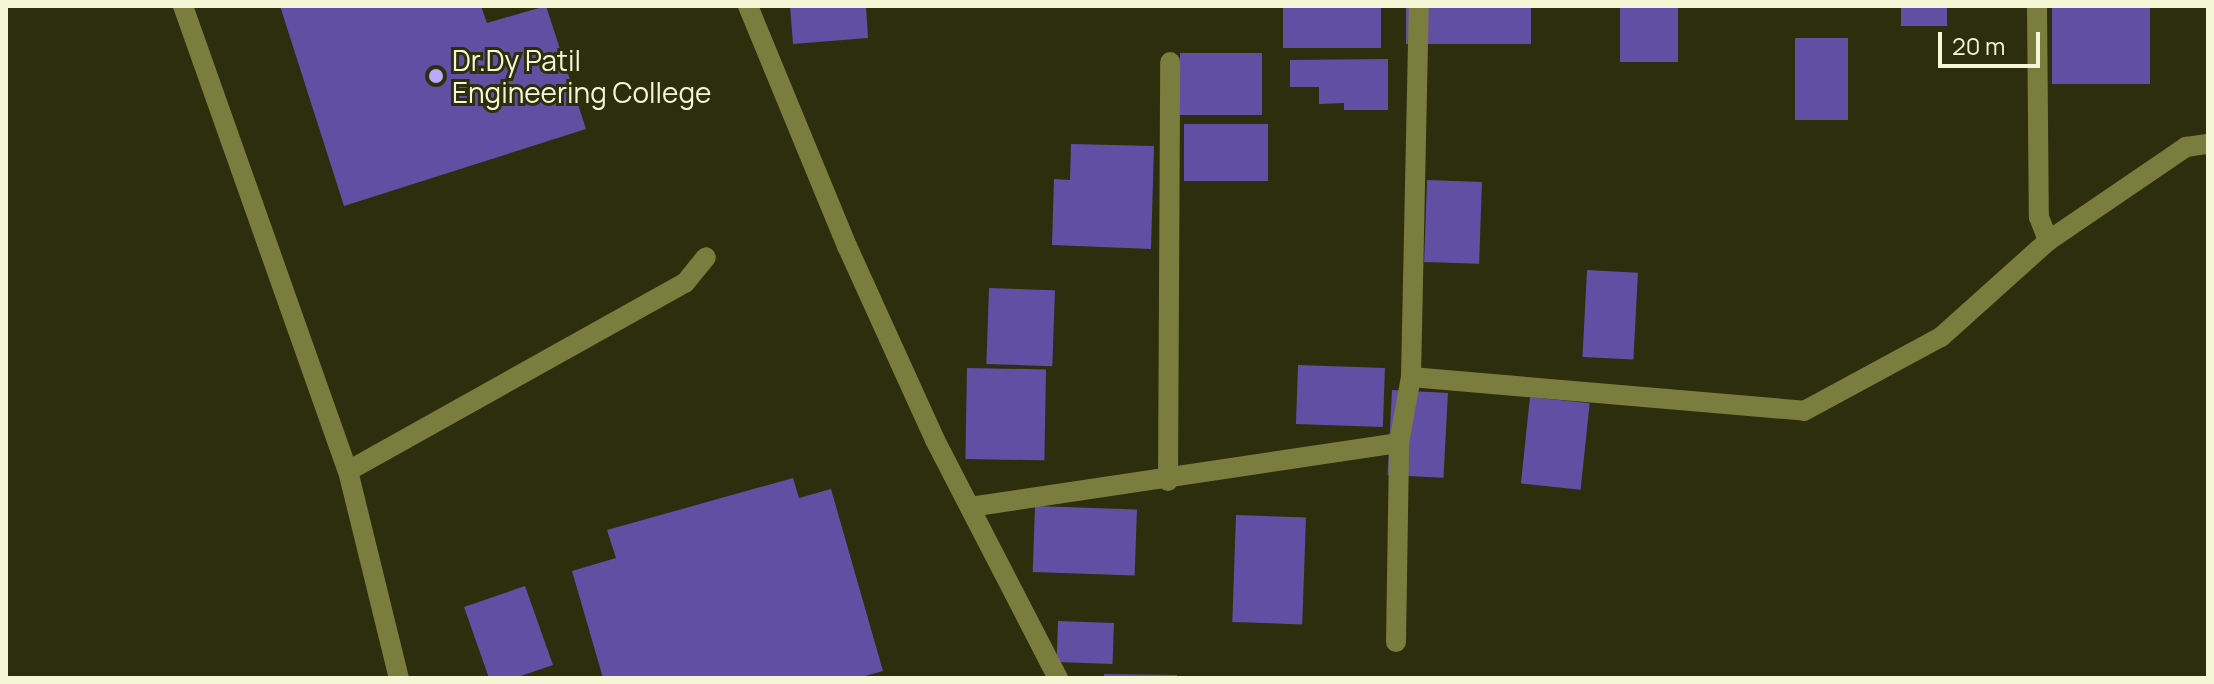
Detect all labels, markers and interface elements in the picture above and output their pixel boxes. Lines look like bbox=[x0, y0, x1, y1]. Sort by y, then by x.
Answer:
scale bar bbox=[1942, 16, 2044, 66]
text: 20 m bbox=[1952, 29, 2005, 62]
place label: Dr.Dy Patil Engineering College bbox=[452, 43, 711, 109]
marker: Dr.Dy Patil Engineering College bbox=[427, 67, 445, 85]

